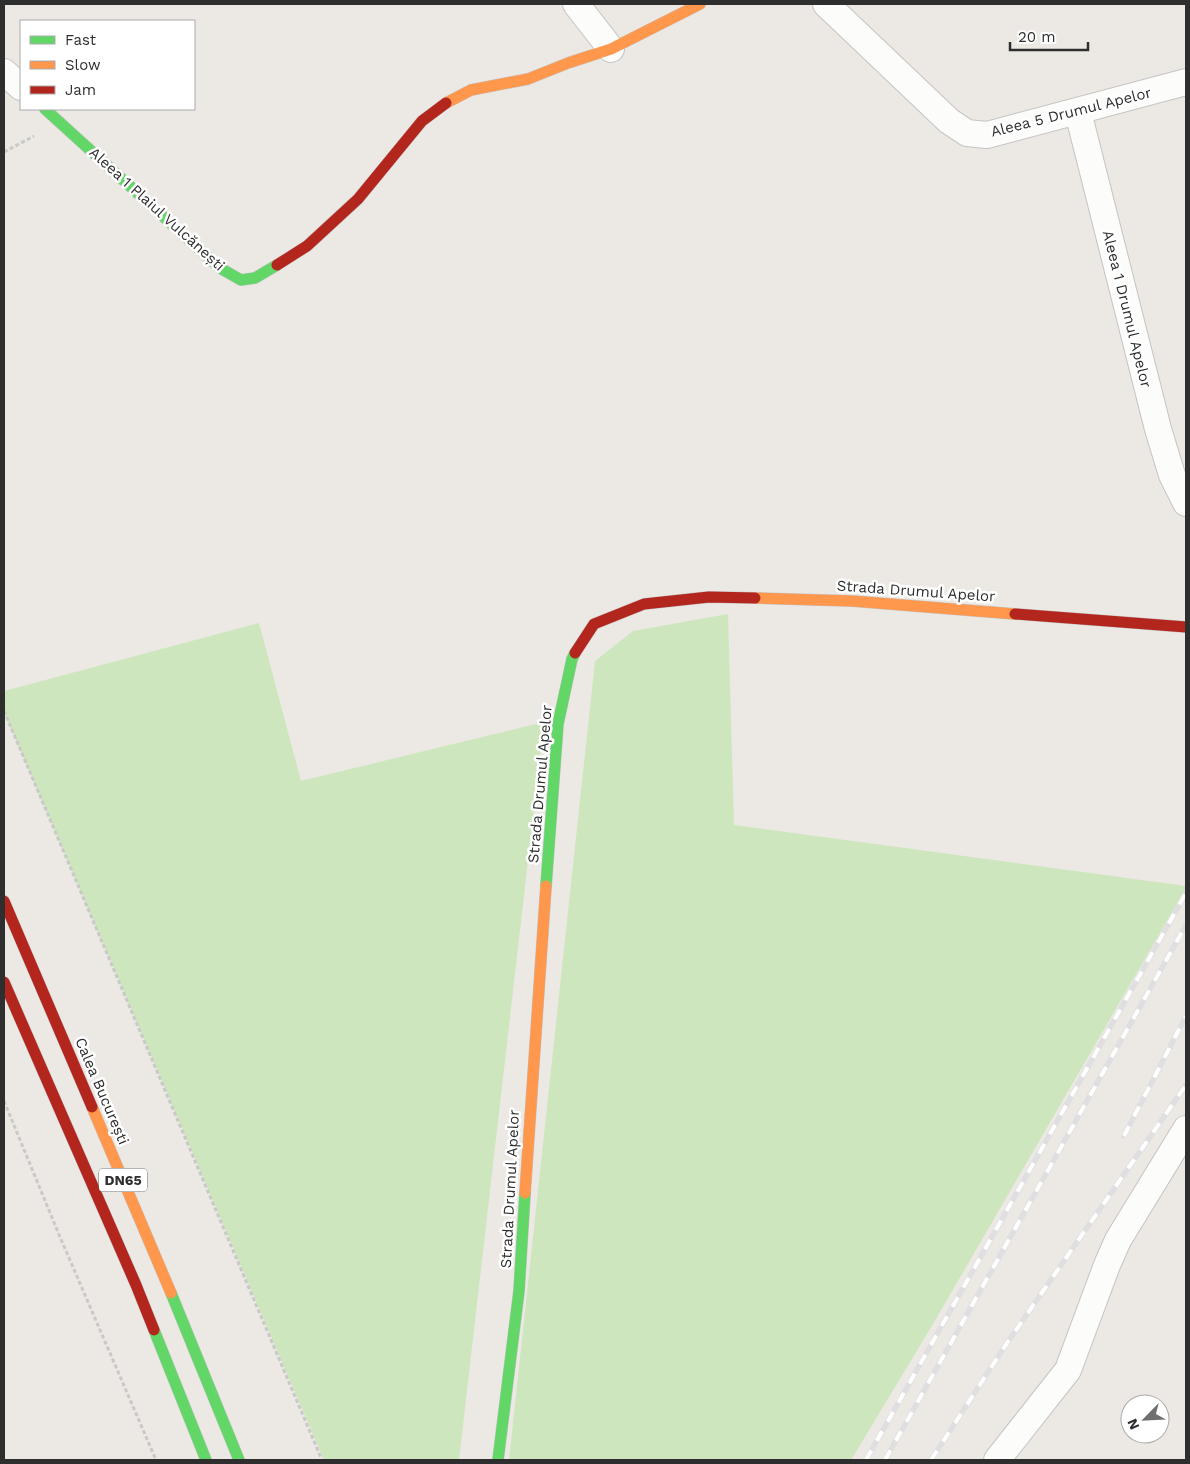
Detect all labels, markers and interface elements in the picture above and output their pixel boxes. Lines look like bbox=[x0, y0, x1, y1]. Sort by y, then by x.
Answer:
legend bbox=[20, 20, 195, 110]
scale bar bbox=[1010, 20, 1088, 52]
text: 20 m bbox=[1018, 28, 1056, 46]
text: Fast bbox=[65, 31, 97, 49]
text: Slow bbox=[65, 56, 101, 74]
text: Jam bbox=[65, 81, 96, 99]
street label: Aleea 5 Drumul Apelor bbox=[989, 83, 1153, 141]
street label: Aleea 1 Plaiul Vulcănești bbox=[86, 143, 228, 275]
street label: Aleea 1 Drumul Apelor bbox=[1099, 228, 1155, 390]
street label: Strada Drumul Apelor bbox=[836, 576, 996, 606]
street label: Strada Drumul Apelor bbox=[524, 704, 556, 864]
street label: Calea București bbox=[71, 1035, 133, 1147]
street label: Strada Drumul Apelor bbox=[497, 1109, 523, 1269]
road number: DN65 bbox=[99, 1168, 147, 1192]
north arrow bbox=[1120, 1394, 1170, 1444]
text: N bbox=[1124, 1416, 1143, 1432]

